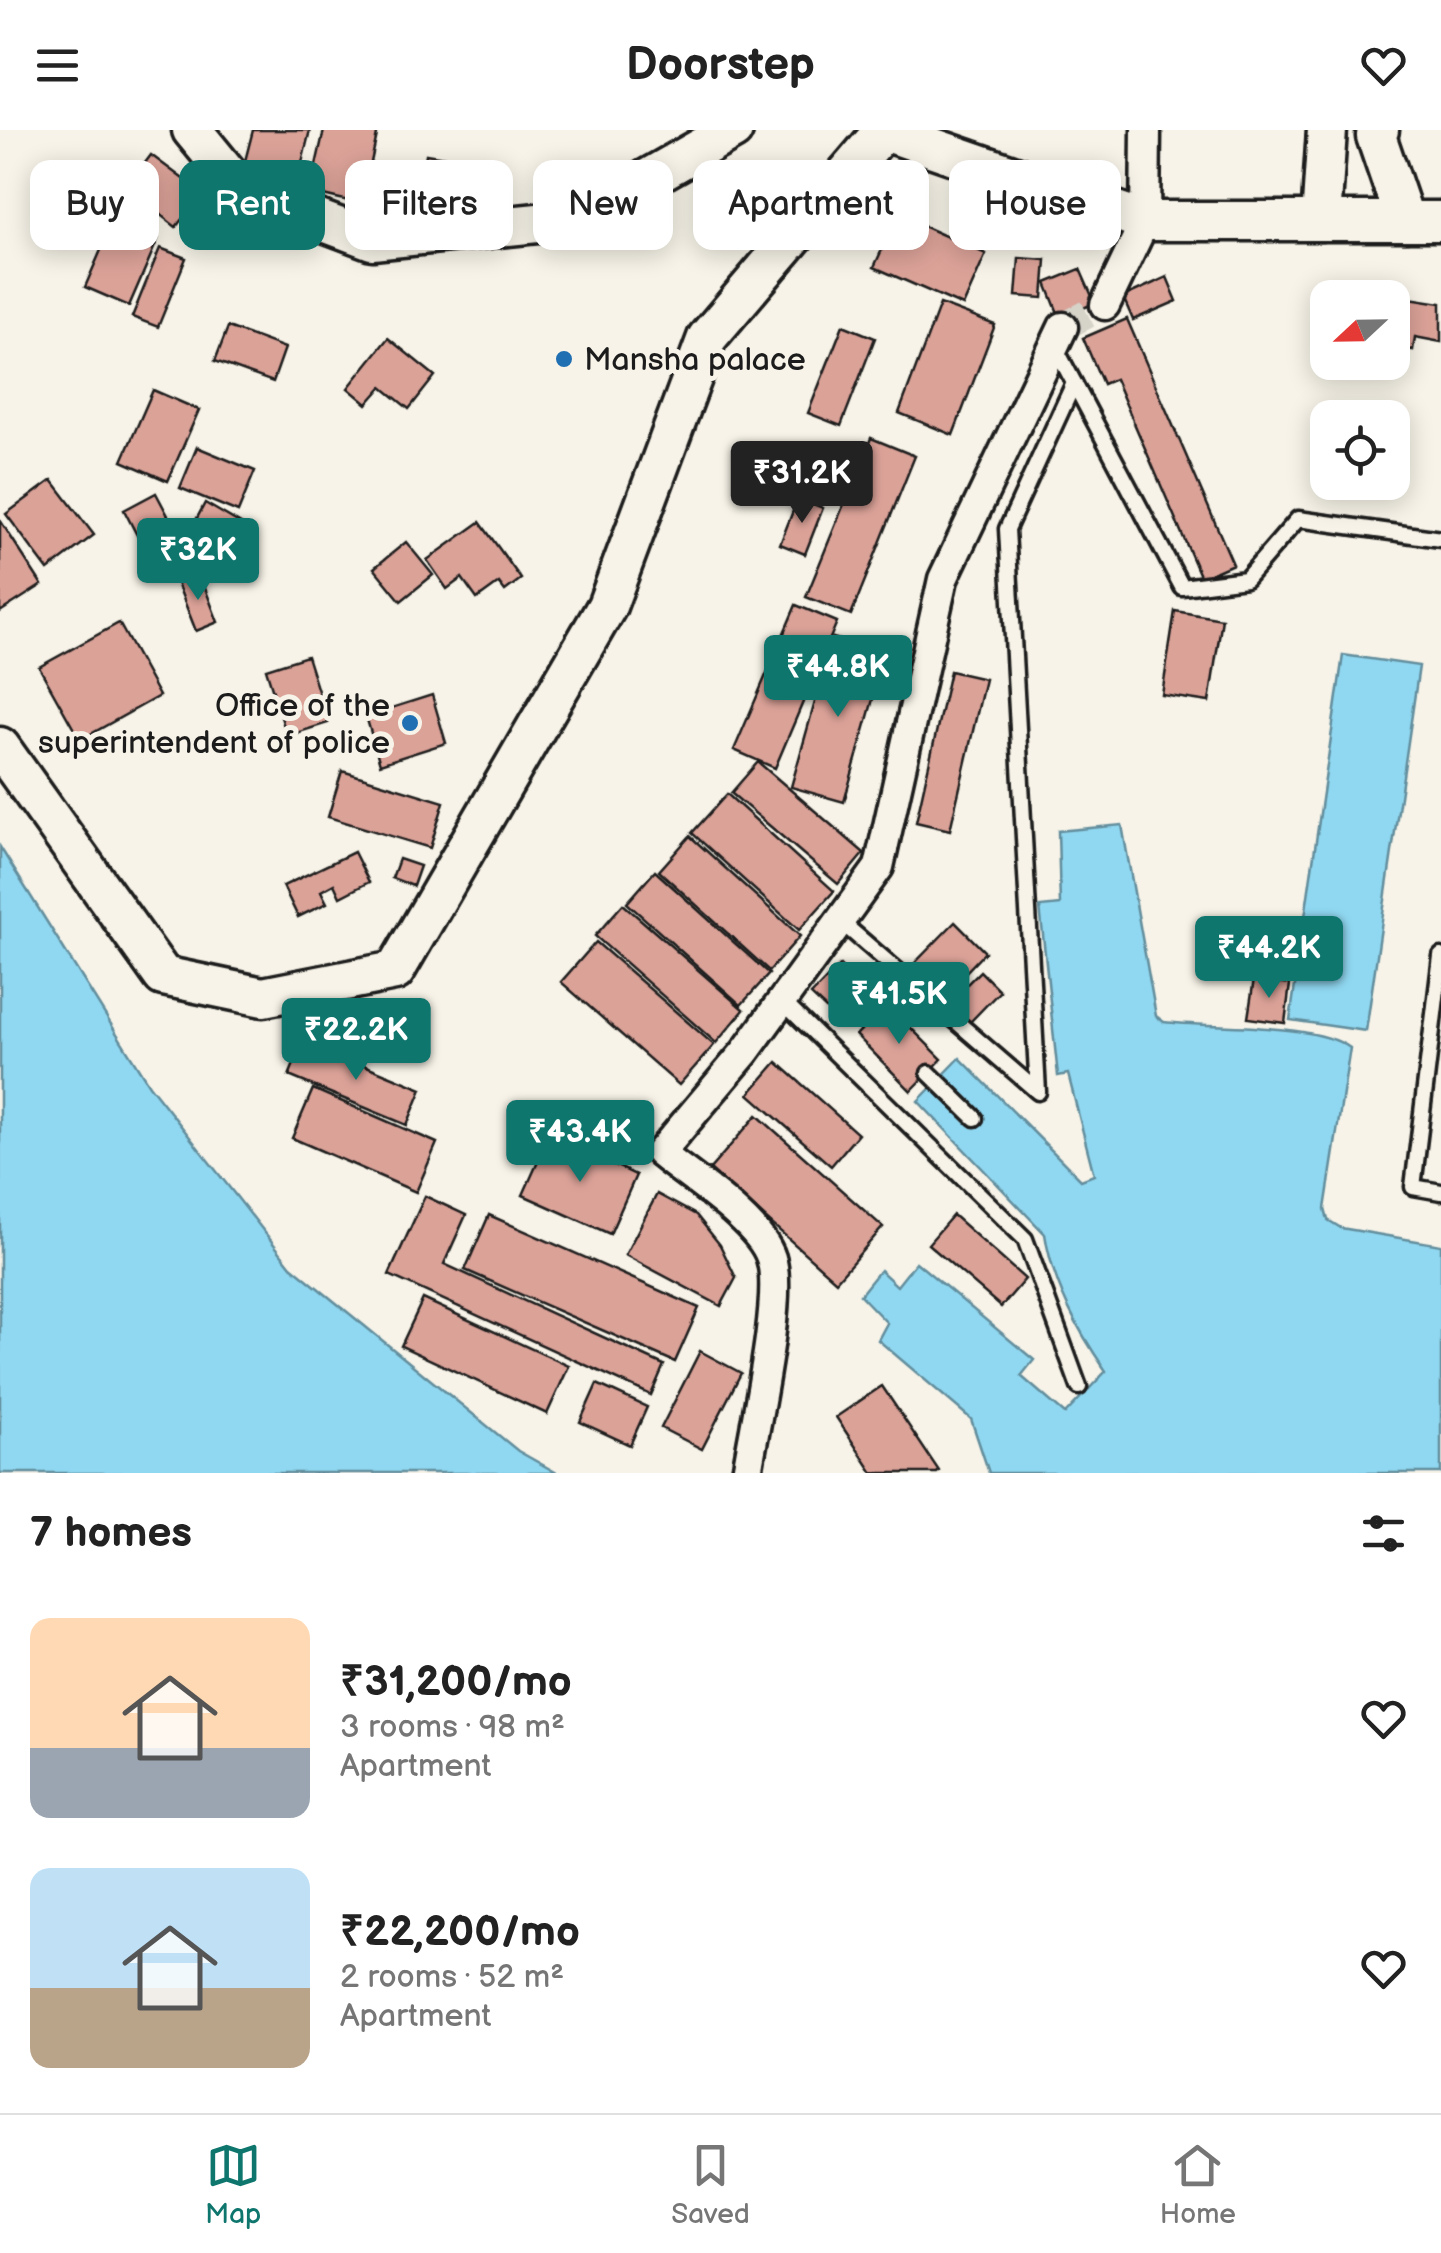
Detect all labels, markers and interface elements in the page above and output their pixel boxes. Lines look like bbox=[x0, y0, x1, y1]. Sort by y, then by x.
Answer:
icon: menu bbox=[30, 38, 85, 93]
text: Doorstep bbox=[626, 38, 815, 93]
icon: heart bbox=[1356, 38, 1411, 93]
chip: Buy bbox=[30, 160, 159, 250]
chip: Rent bbox=[179, 160, 325, 250]
chip: Filters bbox=[345, 160, 513, 250]
chip: New bbox=[533, 160, 673, 250]
chip: Apartment bbox=[693, 160, 929, 250]
chip: House bbox=[949, 160, 1121, 250]
north arrow bbox=[1310, 280, 1410, 380]
map controls bbox=[1310, 280, 1410, 500]
place label: Mansha palace bbox=[584, 341, 806, 380]
marker: Mansha palace bbox=[553, 348, 575, 370]
button: locate bbox=[1310, 400, 1410, 500]
pin: ₹31.2K bbox=[721, 441, 883, 526]
text: ₹31.2K bbox=[753, 454, 851, 493]
pin: ₹32K bbox=[139, 518, 257, 603]
text: ₹32K bbox=[159, 531, 237, 570]
pin: ₹44.8K bbox=[757, 635, 919, 720]
text: ₹44.8K bbox=[786, 648, 890, 687]
place label: Office of the superintendent of police bbox=[38, 687, 390, 763]
marker: Office of the superintendent of police bbox=[399, 712, 421, 734]
pin: ₹44.2K bbox=[1188, 916, 1350, 1001]
text: ₹44.2K bbox=[1217, 929, 1321, 968]
pin: ₹41.5K bbox=[818, 962, 980, 1047]
text: ₹41.5K bbox=[850, 975, 948, 1014]
pin: ₹22.2K bbox=[275, 998, 437, 1083]
text: ₹22.2K bbox=[304, 1011, 408, 1050]
pin: ₹43.4K bbox=[499, 1100, 661, 1185]
text: ₹43.4K bbox=[528, 1113, 632, 1152]
icon: filters bbox=[1356, 1506, 1411, 1561]
text: 7 homes bbox=[30, 1508, 192, 1559]
text: ₹31,200/mo bbox=[340, 1657, 572, 1708]
icon: home bbox=[110, 1658, 230, 1778]
icon: heart bbox=[1356, 1691, 1411, 1746]
text: 3 rooms · 98 m² bbox=[340, 1708, 565, 1747]
text: Apartment bbox=[340, 1747, 491, 1786]
text: ₹22,200/mo bbox=[340, 1907, 580, 1958]
icon: home bbox=[110, 1908, 230, 2028]
icon: heart bbox=[1356, 1941, 1411, 1996]
text: 2 rooms · 52 m² bbox=[340, 1958, 564, 1997]
text: Apartment bbox=[340, 1997, 491, 2036]
tab: Map bbox=[205, 2138, 261, 2231]
tab: Saved bbox=[671, 2138, 750, 2231]
tab: Home bbox=[1160, 2138, 1236, 2231]

